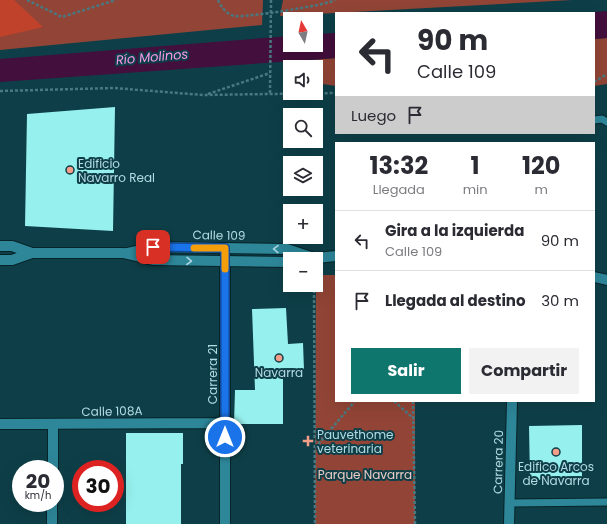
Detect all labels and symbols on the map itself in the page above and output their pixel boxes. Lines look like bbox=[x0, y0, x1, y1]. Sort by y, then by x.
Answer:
north arrow bbox=[283, 12, 323, 52]
water label: Río Molinos bbox=[115, 44, 189, 70]
place label: Edificio Navarro Real bbox=[78, 155, 155, 186]
marker: Edificio Navarro Real bbox=[65, 165, 75, 175]
street label: Calle 109 bbox=[192, 226, 246, 244]
pin bbox=[136, 230, 170, 264]
one-way arrow bbox=[273, 245, 279, 253]
one-way arrow bbox=[186, 257, 192, 265]
street label: Carrera 21 bbox=[204, 344, 221, 404]
marker: Navarra bbox=[274, 353, 284, 363]
place label: Navarra bbox=[255, 364, 303, 381]
street label: Calle 108A bbox=[81, 402, 143, 420]
position arrow bbox=[204, 416, 246, 458]
place label: Pauvethome veterinaria bbox=[317, 426, 393, 457]
street label: Carrera 20 bbox=[489, 430, 507, 494]
marker: Pauvethome veterinaria bbox=[302, 435, 314, 447]
marker: Edifico Arcos de Navarra bbox=[551, 447, 561, 457]
place label: Edifico Arcos de Navarra bbox=[518, 458, 594, 489]
speed limit sign: 30 bbox=[72, 460, 124, 512]
park label: Parque Navarra bbox=[318, 466, 412, 483]

